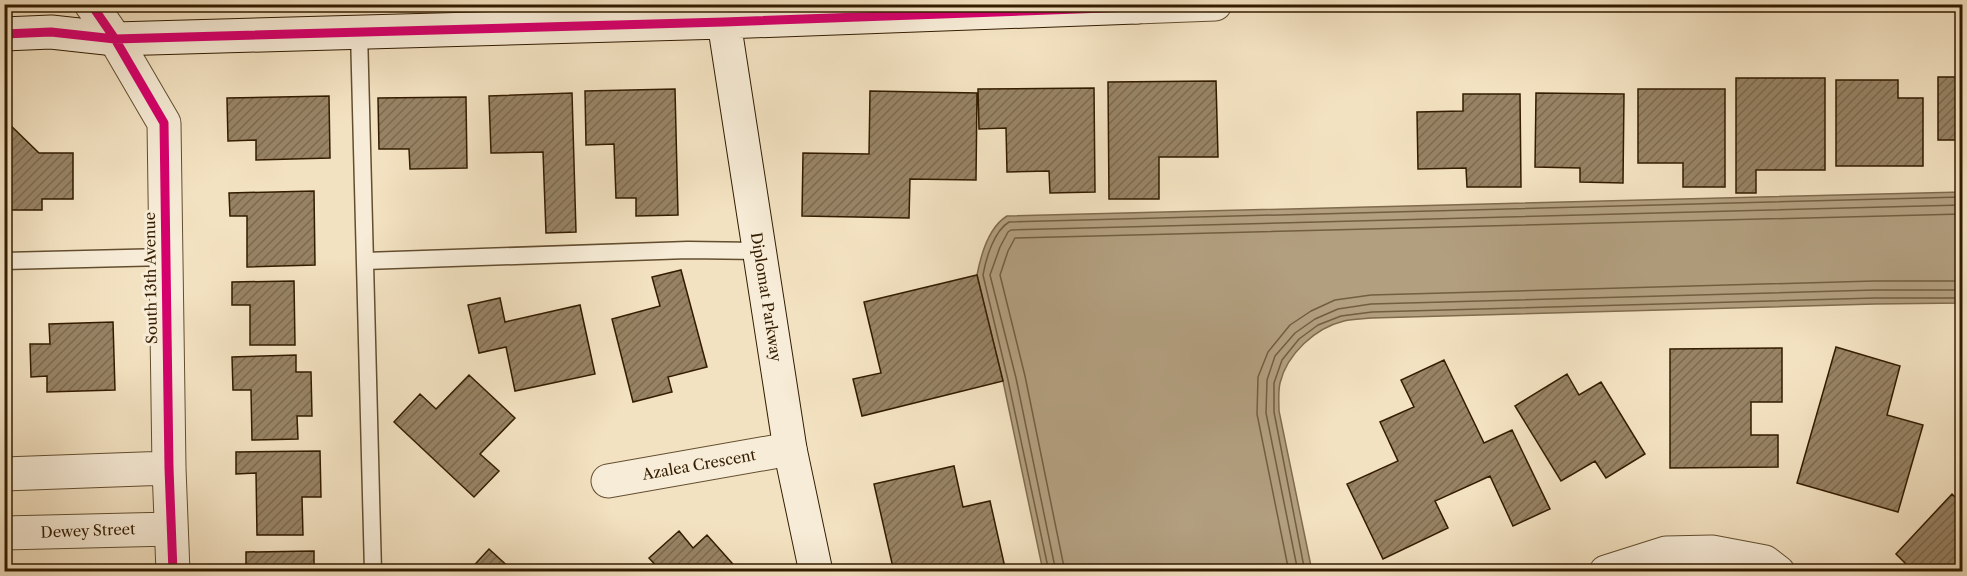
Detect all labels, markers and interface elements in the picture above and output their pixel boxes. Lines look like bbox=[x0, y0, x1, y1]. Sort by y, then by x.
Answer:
street label: South 13th Avenue bbox=[140, 212, 161, 344]
street label: Diplomat Parkway bbox=[747, 231, 786, 364]
street label: Azalea Crescent bbox=[640, 445, 758, 484]
street label: Dewey Street bbox=[40, 519, 136, 542]

